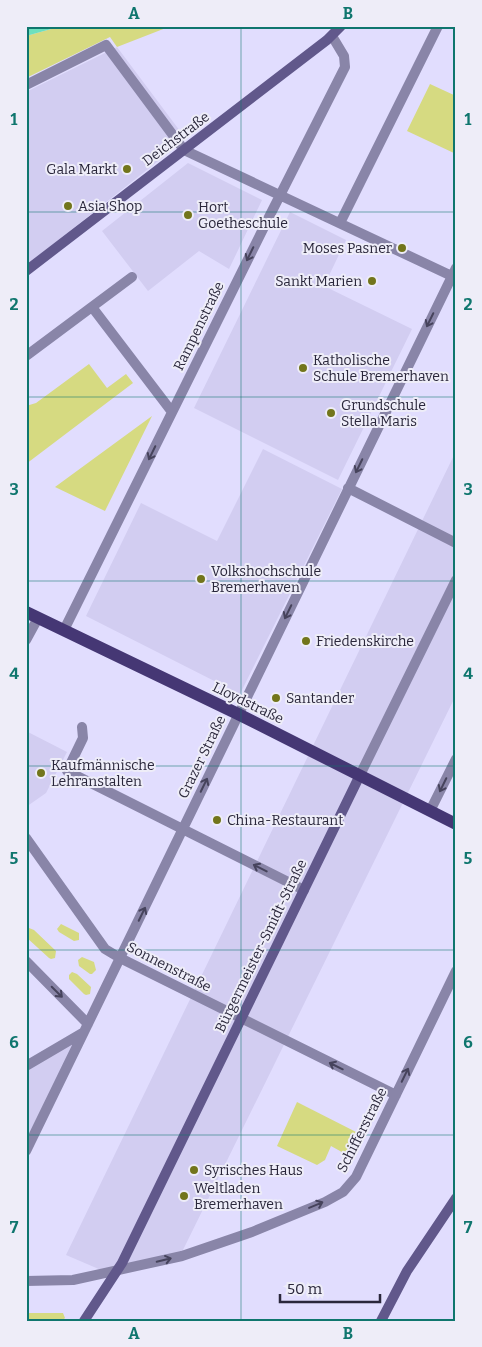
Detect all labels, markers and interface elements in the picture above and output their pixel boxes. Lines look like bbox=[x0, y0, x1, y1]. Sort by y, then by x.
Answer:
text: A bbox=[128, 4, 140, 23]
text: B bbox=[343, 4, 353, 23]
street label: Deichstraße bbox=[139, 108, 213, 170]
text: 1 bbox=[11, 110, 18, 129]
text: 1 bbox=[465, 110, 472, 129]
place label: Gala Markt bbox=[46, 161, 117, 178]
marker: Gala Markt bbox=[121, 163, 133, 175]
place label: Asia Shop bbox=[78, 198, 142, 215]
place label: Hort Goetheschule bbox=[198, 199, 288, 232]
marker: Asia Shop bbox=[62, 200, 74, 212]
marker: Hort Goetheschule bbox=[182, 209, 194, 221]
place label: Moses Pasner bbox=[303, 240, 392, 257]
marker: Moses Pasner bbox=[396, 242, 408, 254]
one-way arrow bbox=[245, 246, 254, 261]
place label: Sankt Marien bbox=[275, 273, 362, 290]
marker: Sankt Marien bbox=[366, 275, 378, 287]
street label: Rampenstraße bbox=[170, 279, 228, 373]
text: 2 bbox=[9, 295, 19, 314]
text: 2 bbox=[463, 295, 473, 314]
one-way arrow bbox=[425, 312, 434, 327]
place label: Katholische Schule Bremerhaven bbox=[313, 352, 449, 385]
marker: Katholische Schule Bremerhaven bbox=[297, 362, 309, 374]
place label: Grundschule Stella Maris bbox=[341, 397, 426, 430]
marker: Grundschule Stella Maris bbox=[325, 407, 337, 419]
one-way arrow bbox=[147, 445, 157, 460]
one-way arrow bbox=[354, 458, 363, 473]
text: 3 bbox=[9, 480, 19, 499]
text: 3 bbox=[463, 480, 473, 499]
place label: Volkshochschule Bremerhaven bbox=[211, 563, 321, 596]
marker: Volkshochschule Bremerhaven bbox=[195, 573, 207, 585]
one-way arrow bbox=[282, 604, 292, 619]
place label: Friedenskirche bbox=[316, 633, 414, 650]
marker: Friedenskirche bbox=[300, 635, 312, 647]
text: 4 bbox=[9, 664, 19, 683]
text: 4 bbox=[463, 664, 473, 683]
street label: Lloydstraße bbox=[210, 679, 286, 727]
place label: Santander bbox=[286, 690, 354, 707]
marker: Santander bbox=[270, 692, 282, 704]
street label: Grazer Straße bbox=[175, 713, 229, 801]
place label: Kaufmännische Lehranstalten bbox=[51, 757, 155, 790]
marker: Kaufmännische Lehranstalten bbox=[35, 767, 47, 779]
one-way arrow bbox=[438, 777, 447, 792]
one-way arrow bbox=[200, 778, 209, 793]
place label: China-Restaurant bbox=[227, 812, 343, 829]
marker: China-Restaurant bbox=[211, 814, 223, 826]
text: 5 bbox=[10, 849, 19, 868]
text: 5 bbox=[464, 849, 473, 868]
street label: Bürgermeister-Smidt-Straße bbox=[212, 857, 310, 1035]
one-way arrow bbox=[253, 863, 268, 872]
one-way arrow bbox=[137, 907, 147, 922]
street label: Sonnenstraße bbox=[124, 938, 214, 996]
one-way arrow bbox=[51, 986, 63, 998]
text: 6 bbox=[9, 1033, 19, 1052]
text: 6 bbox=[463, 1033, 473, 1052]
one-way arrow bbox=[329, 1061, 344, 1070]
one-way arrow bbox=[401, 1068, 410, 1083]
street label: Schifferstraße bbox=[333, 1085, 391, 1175]
place label: Syrisches Haus bbox=[204, 1162, 303, 1179]
marker: Syrisches Haus bbox=[188, 1164, 200, 1176]
place label: Weltladen Bremerhaven bbox=[194, 1180, 283, 1213]
marker: Weltladen Bremerhaven bbox=[178, 1190, 190, 1202]
one-way arrow bbox=[308, 1200, 323, 1210]
text: 7 bbox=[10, 1218, 19, 1237]
text: 7 bbox=[464, 1218, 473, 1237]
one-way arrow bbox=[155, 1255, 171, 1265]
scale bar bbox=[280, 1272, 380, 1304]
text: 50 m bbox=[287, 1280, 323, 1298]
text: A bbox=[128, 1324, 140, 1343]
text: B bbox=[343, 1324, 353, 1343]

